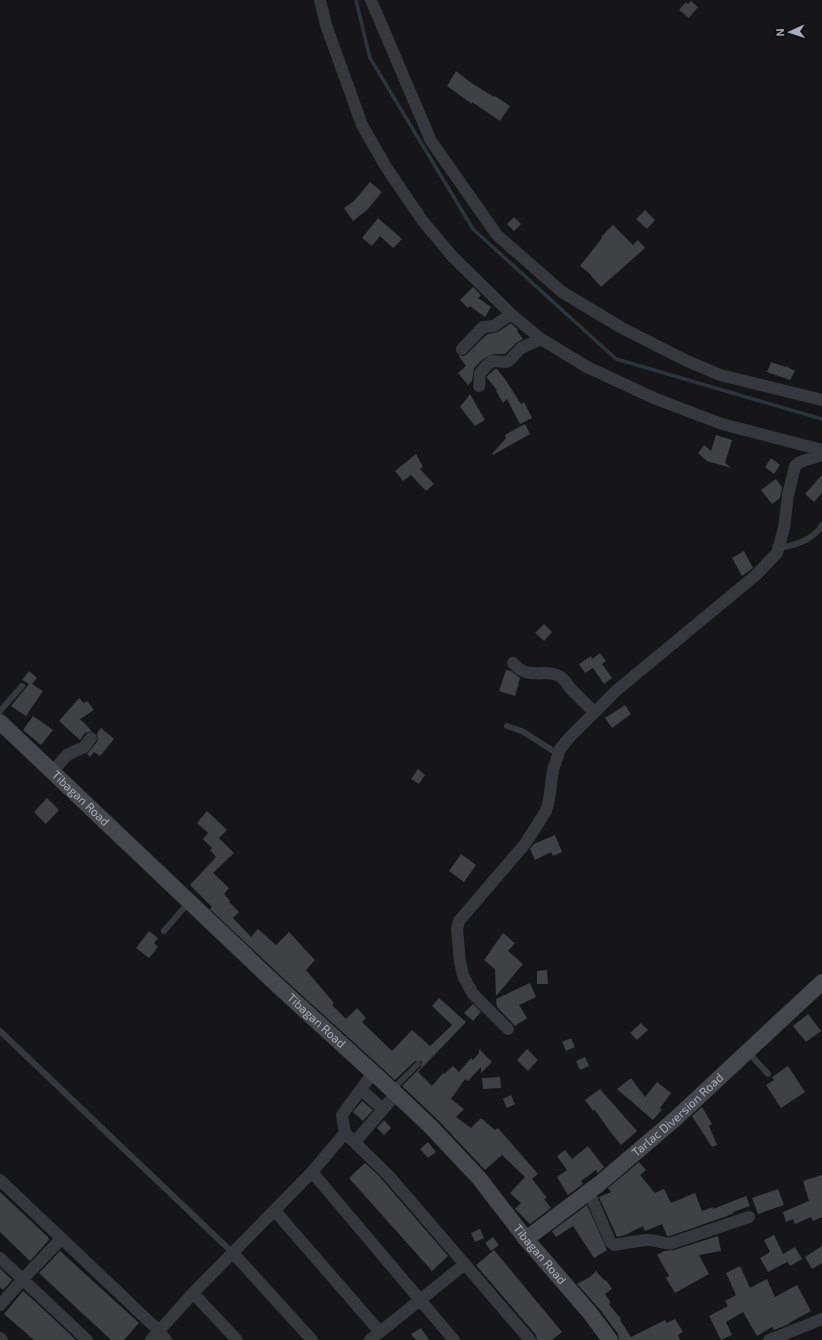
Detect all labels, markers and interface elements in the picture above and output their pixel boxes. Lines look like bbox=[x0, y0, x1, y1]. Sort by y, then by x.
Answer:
north arrow bbox=[770, 12, 810, 52]
text: N bbox=[773, 28, 786, 37]
street label: Tibagan Road bbox=[50, 767, 113, 828]
street label: Tibagan Road bbox=[285, 990, 349, 1050]
street label: Tarlac Diversion Road bbox=[629, 1070, 726, 1159]
street label: Tibagan Road bbox=[511, 1221, 570, 1286]

